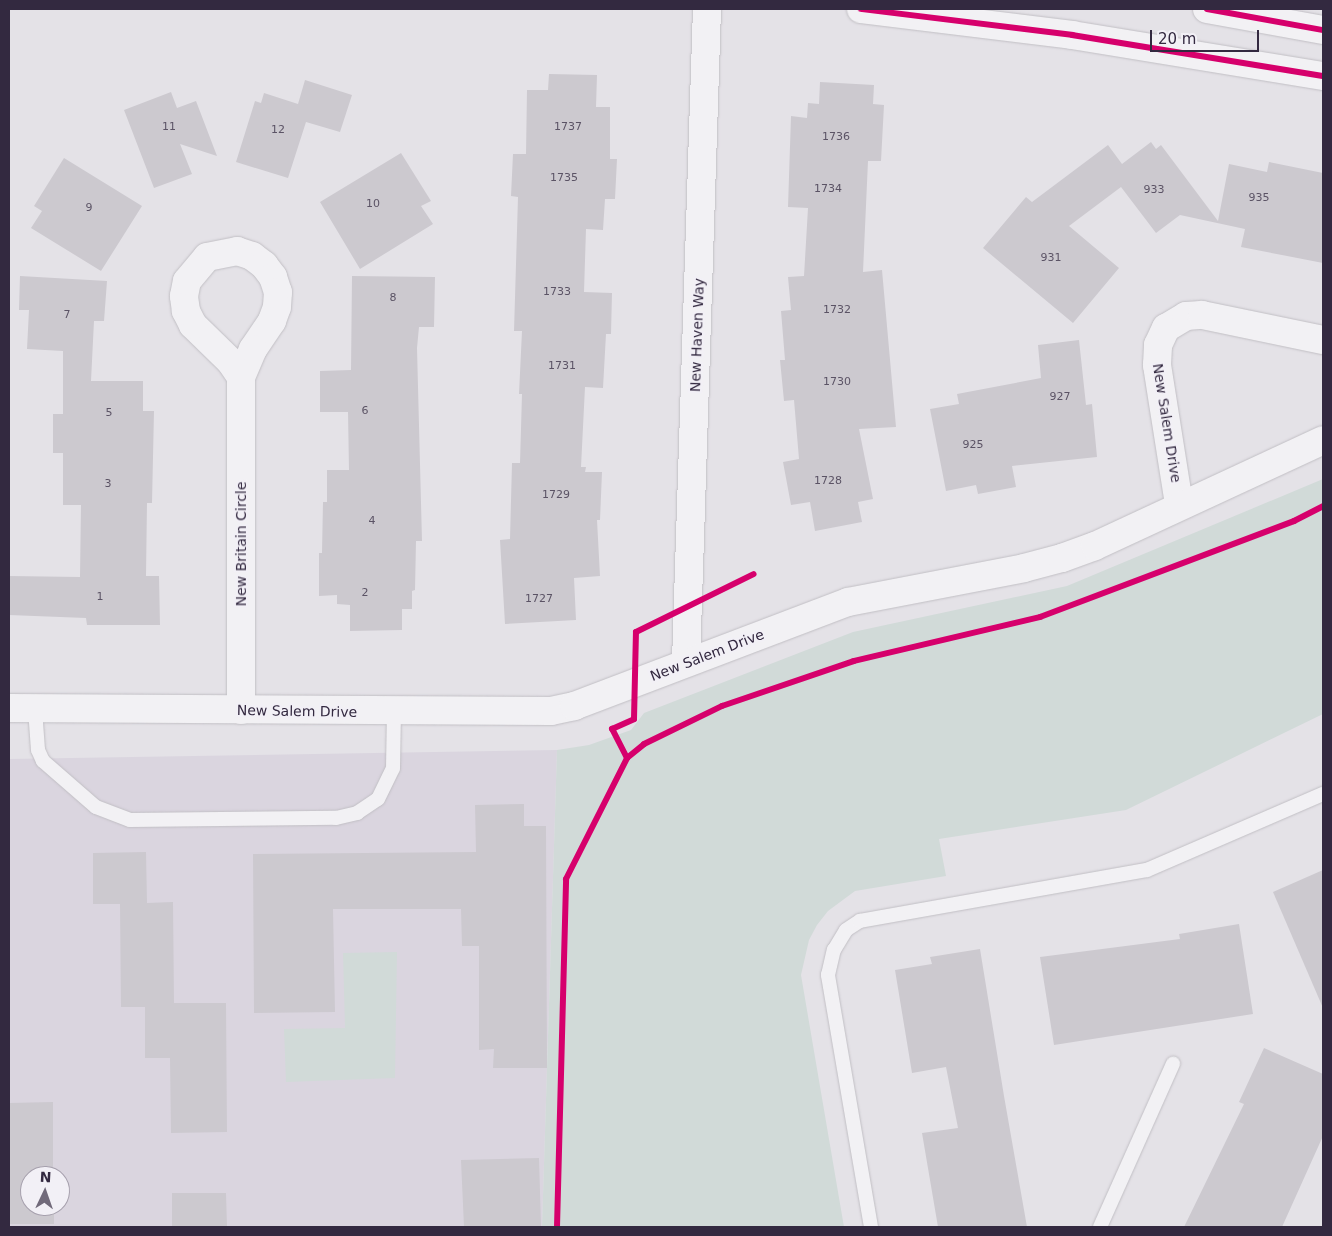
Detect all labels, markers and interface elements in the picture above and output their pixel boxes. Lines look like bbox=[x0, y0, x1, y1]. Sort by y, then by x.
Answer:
scale bar bbox=[1152, 20, 1261, 52]
text: 20 m bbox=[1158, 30, 1196, 48]
house number: 11 bbox=[162, 120, 176, 134]
house number: 1737 bbox=[554, 120, 582, 134]
house number: 12 bbox=[271, 123, 285, 137]
house number: 1736 bbox=[822, 130, 850, 144]
house number: 1735 bbox=[550, 171, 578, 185]
house number: 1734 bbox=[814, 182, 842, 196]
house number: 933 bbox=[1144, 183, 1164, 197]
house number: 935 bbox=[1249, 191, 1269, 205]
house number: 10 bbox=[366, 197, 380, 211]
house number: 9 bbox=[86, 201, 92, 215]
house number: 931 bbox=[1041, 251, 1061, 265]
street label: New Haven Way bbox=[687, 278, 707, 392]
house number: 1733 bbox=[543, 285, 571, 299]
house number: 8 bbox=[390, 291, 396, 305]
house number: 1732 bbox=[823, 303, 851, 317]
house number: 7 bbox=[64, 308, 70, 322]
house number: 1731 bbox=[548, 359, 576, 373]
street label: New Salem Drive bbox=[1149, 362, 1185, 484]
house number: 1730 bbox=[823, 375, 851, 389]
house number: 927 bbox=[1050, 390, 1070, 404]
house number: 6 bbox=[362, 404, 368, 418]
house number: 5 bbox=[106, 406, 112, 420]
house number: 925 bbox=[963, 438, 983, 452]
house number: 1728 bbox=[814, 474, 842, 488]
house number: 3 bbox=[105, 477, 111, 491]
street label: New Britain Circle bbox=[233, 482, 249, 606]
house number: 1729 bbox=[542, 488, 570, 502]
house number: 4 bbox=[369, 514, 375, 528]
house number: 2 bbox=[362, 586, 368, 600]
house number: 1 bbox=[97, 590, 103, 604]
house number: 1727 bbox=[525, 592, 553, 606]
street label: New Salem Drive bbox=[648, 626, 766, 684]
street label: New Salem Drive bbox=[237, 702, 357, 720]
north arrow bbox=[20, 1166, 70, 1216]
text: N bbox=[39, 1169, 52, 1185]

